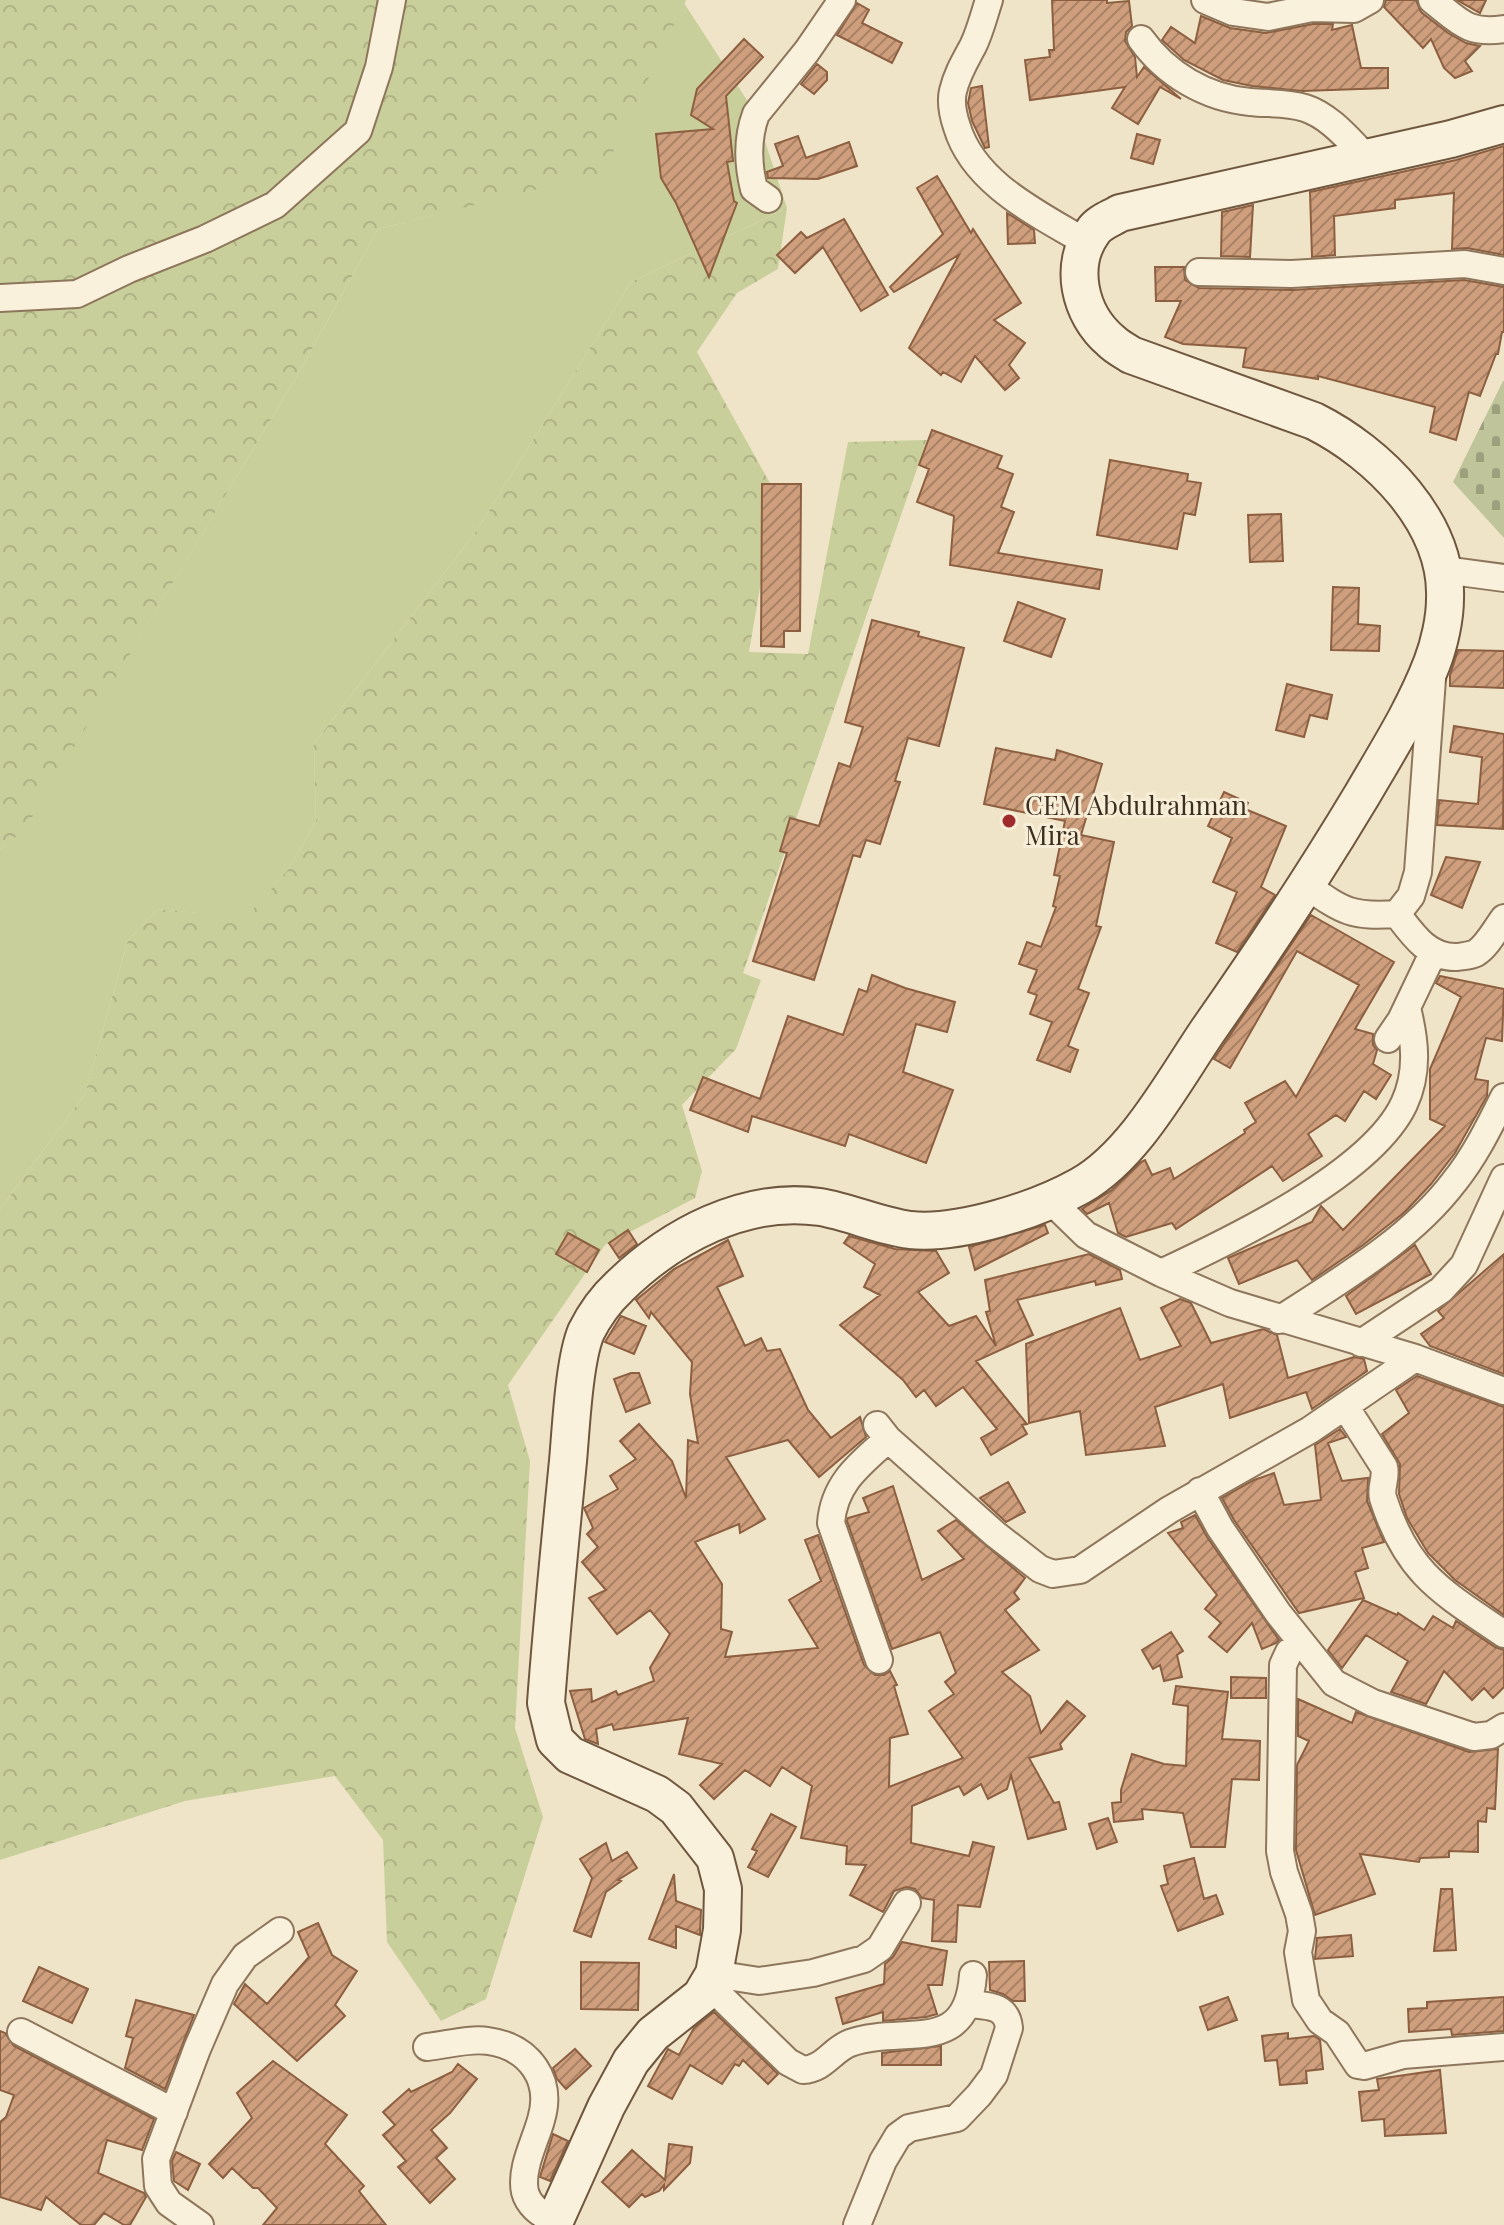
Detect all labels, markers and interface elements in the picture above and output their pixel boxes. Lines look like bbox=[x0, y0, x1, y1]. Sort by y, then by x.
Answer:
place label: CEM Abdulrahman Mira bbox=[1025, 787, 1247, 852]
marker: CEM Abdulrahman Mira bbox=[1000, 812, 1018, 830]

